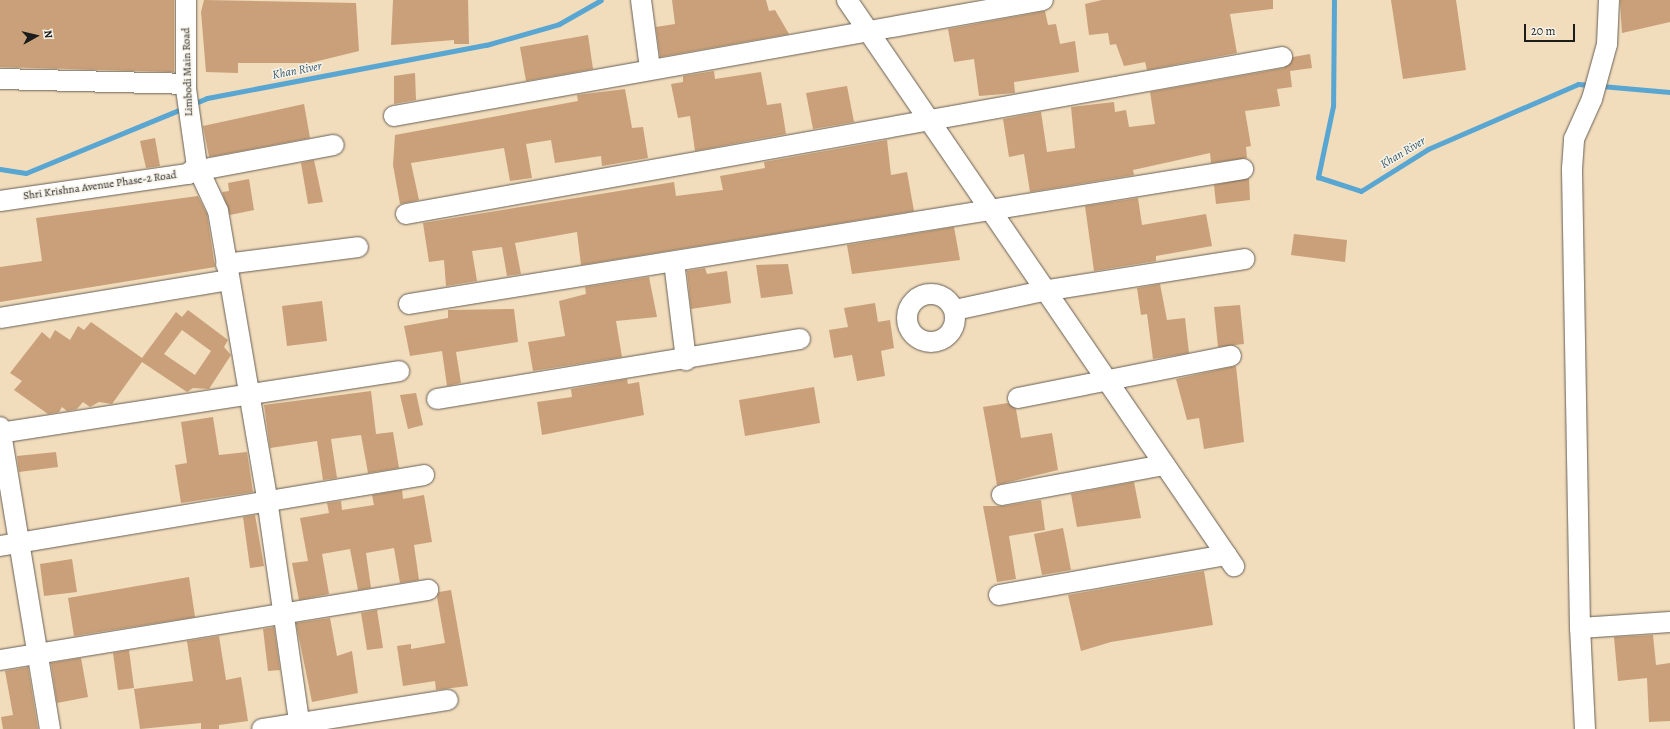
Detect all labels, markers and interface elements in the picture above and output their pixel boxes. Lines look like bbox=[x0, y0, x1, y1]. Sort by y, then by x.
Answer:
north arrow bbox=[16, 16, 56, 56]
scale bar bbox=[1526, 16, 1577, 42]
text: 20 m bbox=[1531, 23, 1555, 39]
street label: Limbodi Main Road bbox=[180, 27, 196, 117]
text: N bbox=[40, 29, 56, 39]
water label: Khan River bbox=[271, 59, 323, 83]
water label: Khan River bbox=[1378, 134, 1428, 172]
street label: Shri Krishna Avenue Phase-2 Road bbox=[22, 169, 178, 203]

